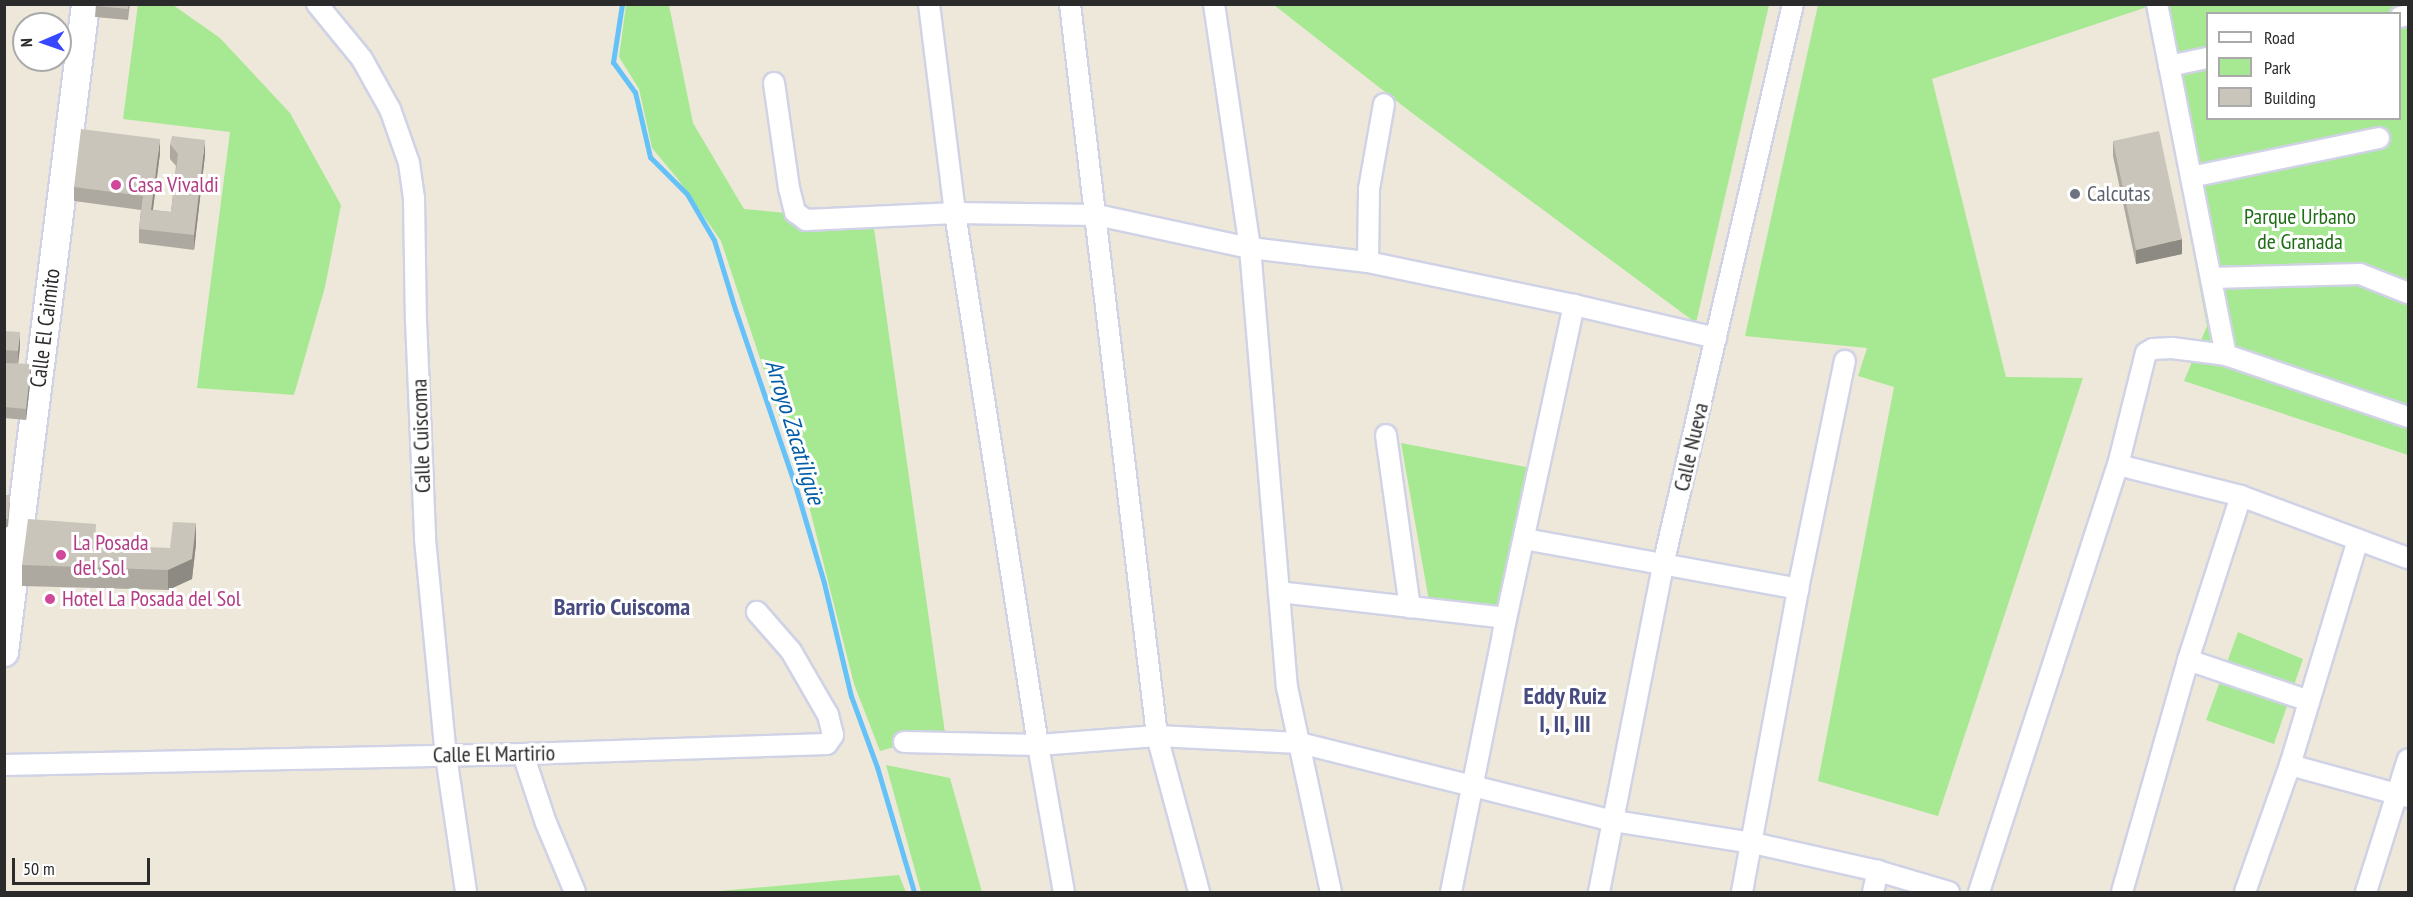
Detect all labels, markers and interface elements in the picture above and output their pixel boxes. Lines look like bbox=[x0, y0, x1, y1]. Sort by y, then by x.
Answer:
north arrow bbox=[12, 12, 72, 72]
legend bbox=[2206, 12, 2401, 120]
text: Road bbox=[2264, 26, 2295, 49]
text: N bbox=[16, 38, 36, 47]
text: Park bbox=[2264, 56, 2291, 79]
text: Building bbox=[2264, 86, 2316, 109]
place label: Casa Vivaldi bbox=[128, 172, 219, 198]
marker: Casa Vivaldi bbox=[109, 178, 123, 192]
place label: Calcutas bbox=[2087, 181, 2150, 207]
marker: Calcutas bbox=[2068, 187, 2082, 201]
park label: Parque Urbano de Granada bbox=[2244, 203, 2356, 254]
street label: Calle El Caimito bbox=[25, 267, 65, 389]
water label: Arroyo Zacatiligüe bbox=[759, 356, 831, 508]
street label: Calle Cuiscoma bbox=[406, 378, 436, 494]
street label: Calle Nueva bbox=[1668, 400, 1714, 494]
place label: La Posada del Sol bbox=[73, 529, 149, 580]
marker: La Posada del Sol bbox=[54, 548, 68, 562]
place label: Hotel La Posada del Sol bbox=[62, 586, 241, 612]
marker: Hotel La Posada del Sol bbox=[43, 592, 57, 606]
district label: Barrio Cuiscoma bbox=[554, 593, 690, 621]
district label: Eddy Ruiz I, II, III bbox=[1523, 682, 1607, 738]
street label: Calle El Martirio bbox=[433, 740, 555, 768]
scale bar bbox=[15, 846, 153, 884]
text: 50 m bbox=[23, 857, 55, 880]

